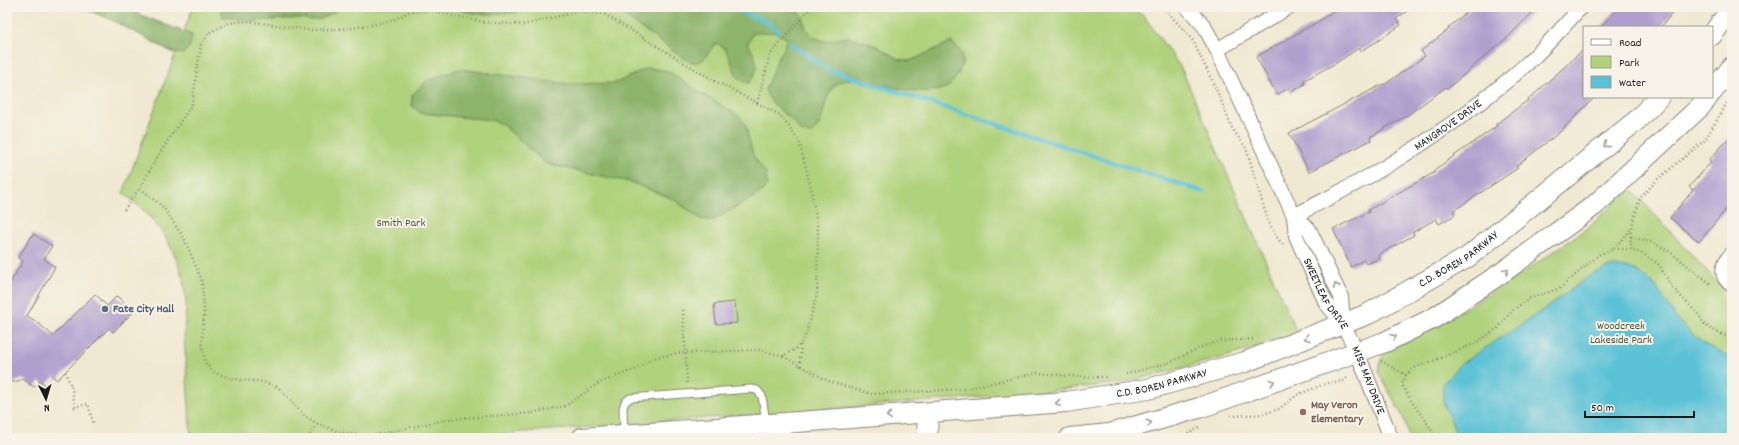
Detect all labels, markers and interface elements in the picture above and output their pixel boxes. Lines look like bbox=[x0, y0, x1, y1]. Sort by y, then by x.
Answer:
legend bbox=[1583, 26, 1713, 98]
text: Road bbox=[1619, 35, 1641, 52]
text: Park bbox=[1619, 55, 1640, 72]
text: Water bbox=[1619, 75, 1646, 92]
street label: MANGROVE DRIVE bbox=[1411, 95, 1486, 155]
one-way arrow bbox=[1604, 140, 1611, 147]
park label: Smith Park bbox=[377, 215, 426, 232]
street label: C.D. BOREN PARKWAY bbox=[1416, 227, 1503, 292]
street label: SWEETLEAF DRIVE bbox=[1299, 255, 1353, 332]
one-way arrow bbox=[1501, 269, 1508, 276]
one-way arrow bbox=[1333, 283, 1341, 291]
place label: Fate City Hall bbox=[113, 301, 174, 318]
marker: Fate City Hall bbox=[100, 304, 110, 314]
park label: Woodcreek Lakeside Park bbox=[1590, 318, 1652, 349]
one-way arrow bbox=[1303, 333, 1311, 341]
one-way arrow bbox=[1390, 335, 1398, 342]
street label: MISS MAY DRIVE bbox=[1347, 343, 1389, 417]
street label: C.D. BOREN PARKWAY bbox=[1115, 364, 1210, 402]
north arrow bbox=[26, 379, 66, 419]
one-way arrow bbox=[1269, 379, 1276, 387]
scale bar bbox=[1585, 393, 1694, 419]
place label: May Veron Elementary bbox=[1311, 397, 1364, 428]
text: N bbox=[43, 399, 50, 415]
one-way arrow bbox=[1055, 399, 1061, 408]
text: 50 m bbox=[1591, 400, 1614, 417]
marker: May Veron Elementary bbox=[1298, 407, 1308, 417]
one-way arrow bbox=[886, 411, 892, 420]
one-way arrow bbox=[1145, 419, 1152, 428]

